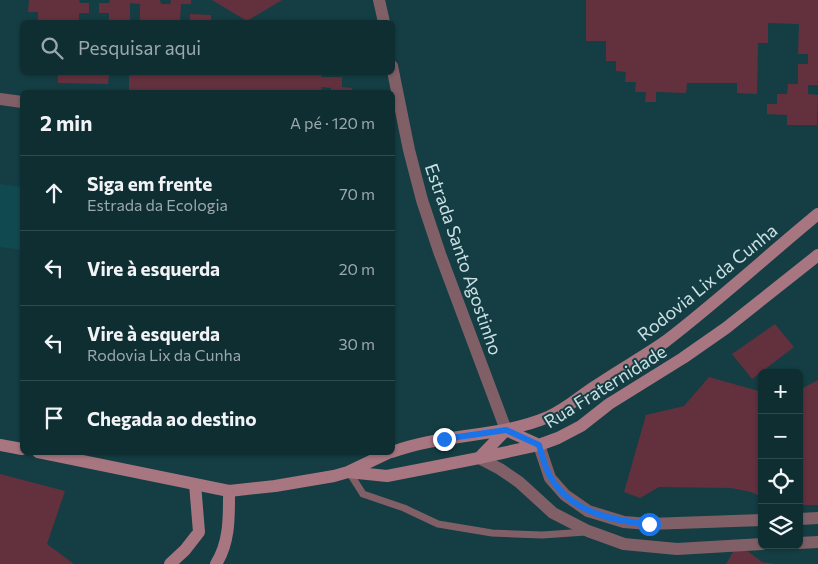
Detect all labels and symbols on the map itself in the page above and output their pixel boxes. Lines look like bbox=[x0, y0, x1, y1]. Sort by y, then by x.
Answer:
street label: Estrada Santo Agostinho bbox=[421, 160, 507, 358]
street label: Rodovia Lix da Cunha bbox=[633, 219, 781, 345]
street label: Rua Fraternidade bbox=[540, 340, 670, 432]
route end bbox=[433, 428, 456, 451]
route start bbox=[638, 513, 661, 536]

